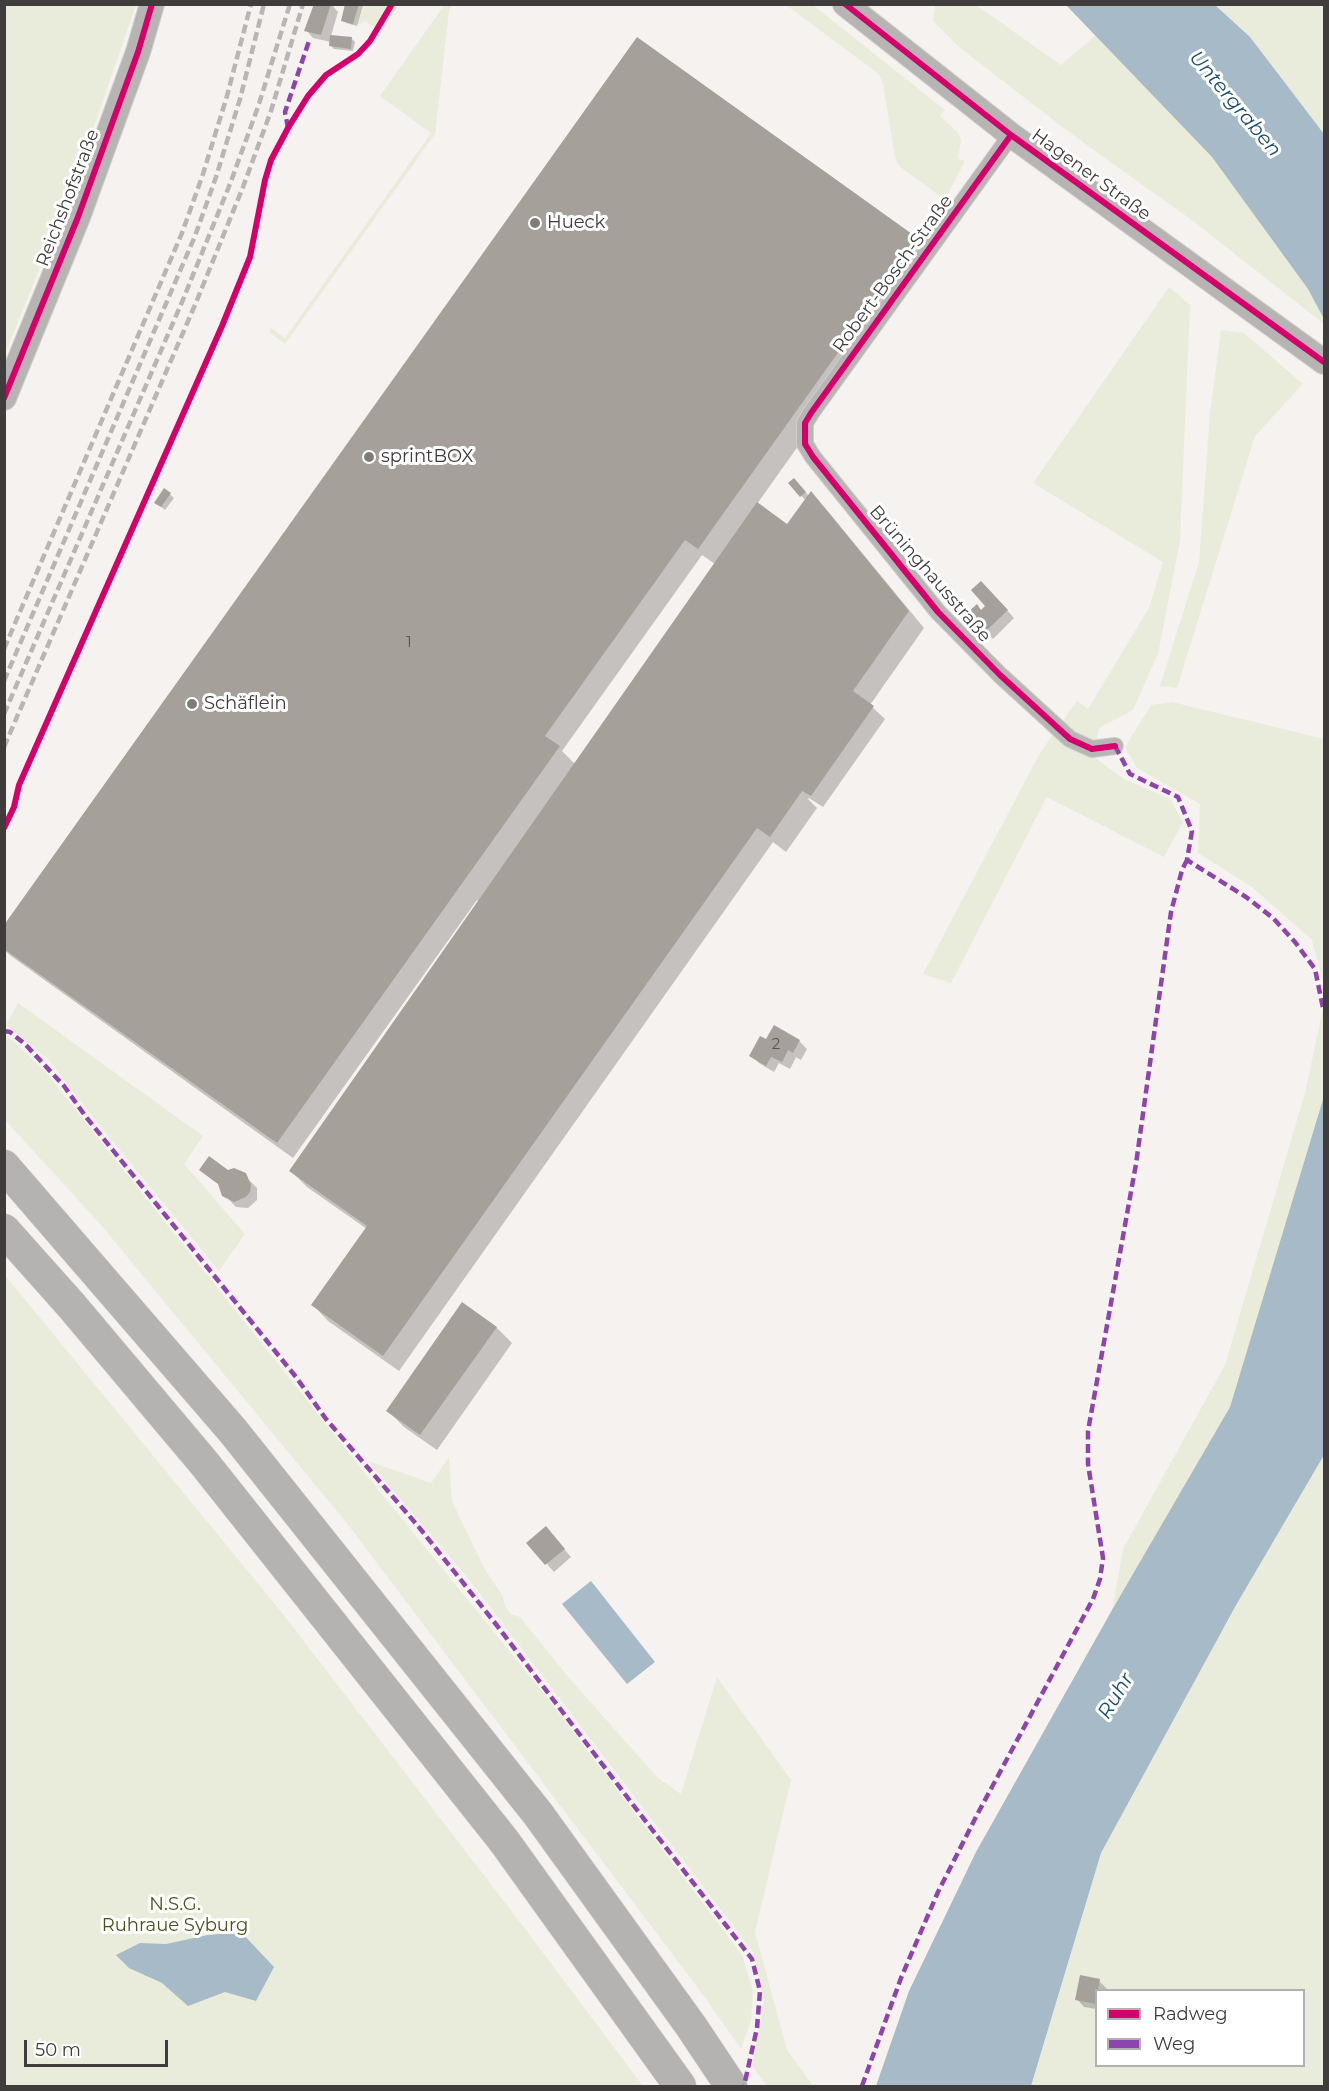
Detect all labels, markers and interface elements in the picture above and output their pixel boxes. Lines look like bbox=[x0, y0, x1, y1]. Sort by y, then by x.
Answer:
water label: Untergraben bbox=[1184, 46, 1286, 162]
street label: Hagener Straße bbox=[1027, 125, 1155, 225]
street label: Reichshofstraße bbox=[32, 126, 104, 270]
street label: Robert-Bosch-Straße bbox=[829, 191, 957, 357]
place label: Hueck bbox=[547, 212, 605, 234]
marker: Hueck bbox=[528, 216, 542, 230]
place label: sprintBOX bbox=[381, 446, 473, 468]
marker: sprintBOX bbox=[362, 450, 376, 464]
street label: Brüninghausstraße bbox=[865, 501, 995, 647]
house number: 1 bbox=[406, 634, 412, 652]
place label: Schäflein bbox=[204, 693, 287, 715]
marker: Schäflein bbox=[185, 697, 199, 711]
house number: 2 bbox=[772, 1036, 780, 1054]
water label: Ruhr bbox=[1093, 1669, 1139, 1723]
park label: N.S.G. Ruhraue Syburg bbox=[102, 1894, 248, 1936]
legend bbox=[1095, 1989, 1305, 2067]
text: Radweg bbox=[1153, 2003, 1228, 2025]
scale bar bbox=[27, 2028, 171, 2066]
text: Weg bbox=[1153, 2033, 1195, 2055]
text: 50 m bbox=[35, 2039, 81, 2061]

